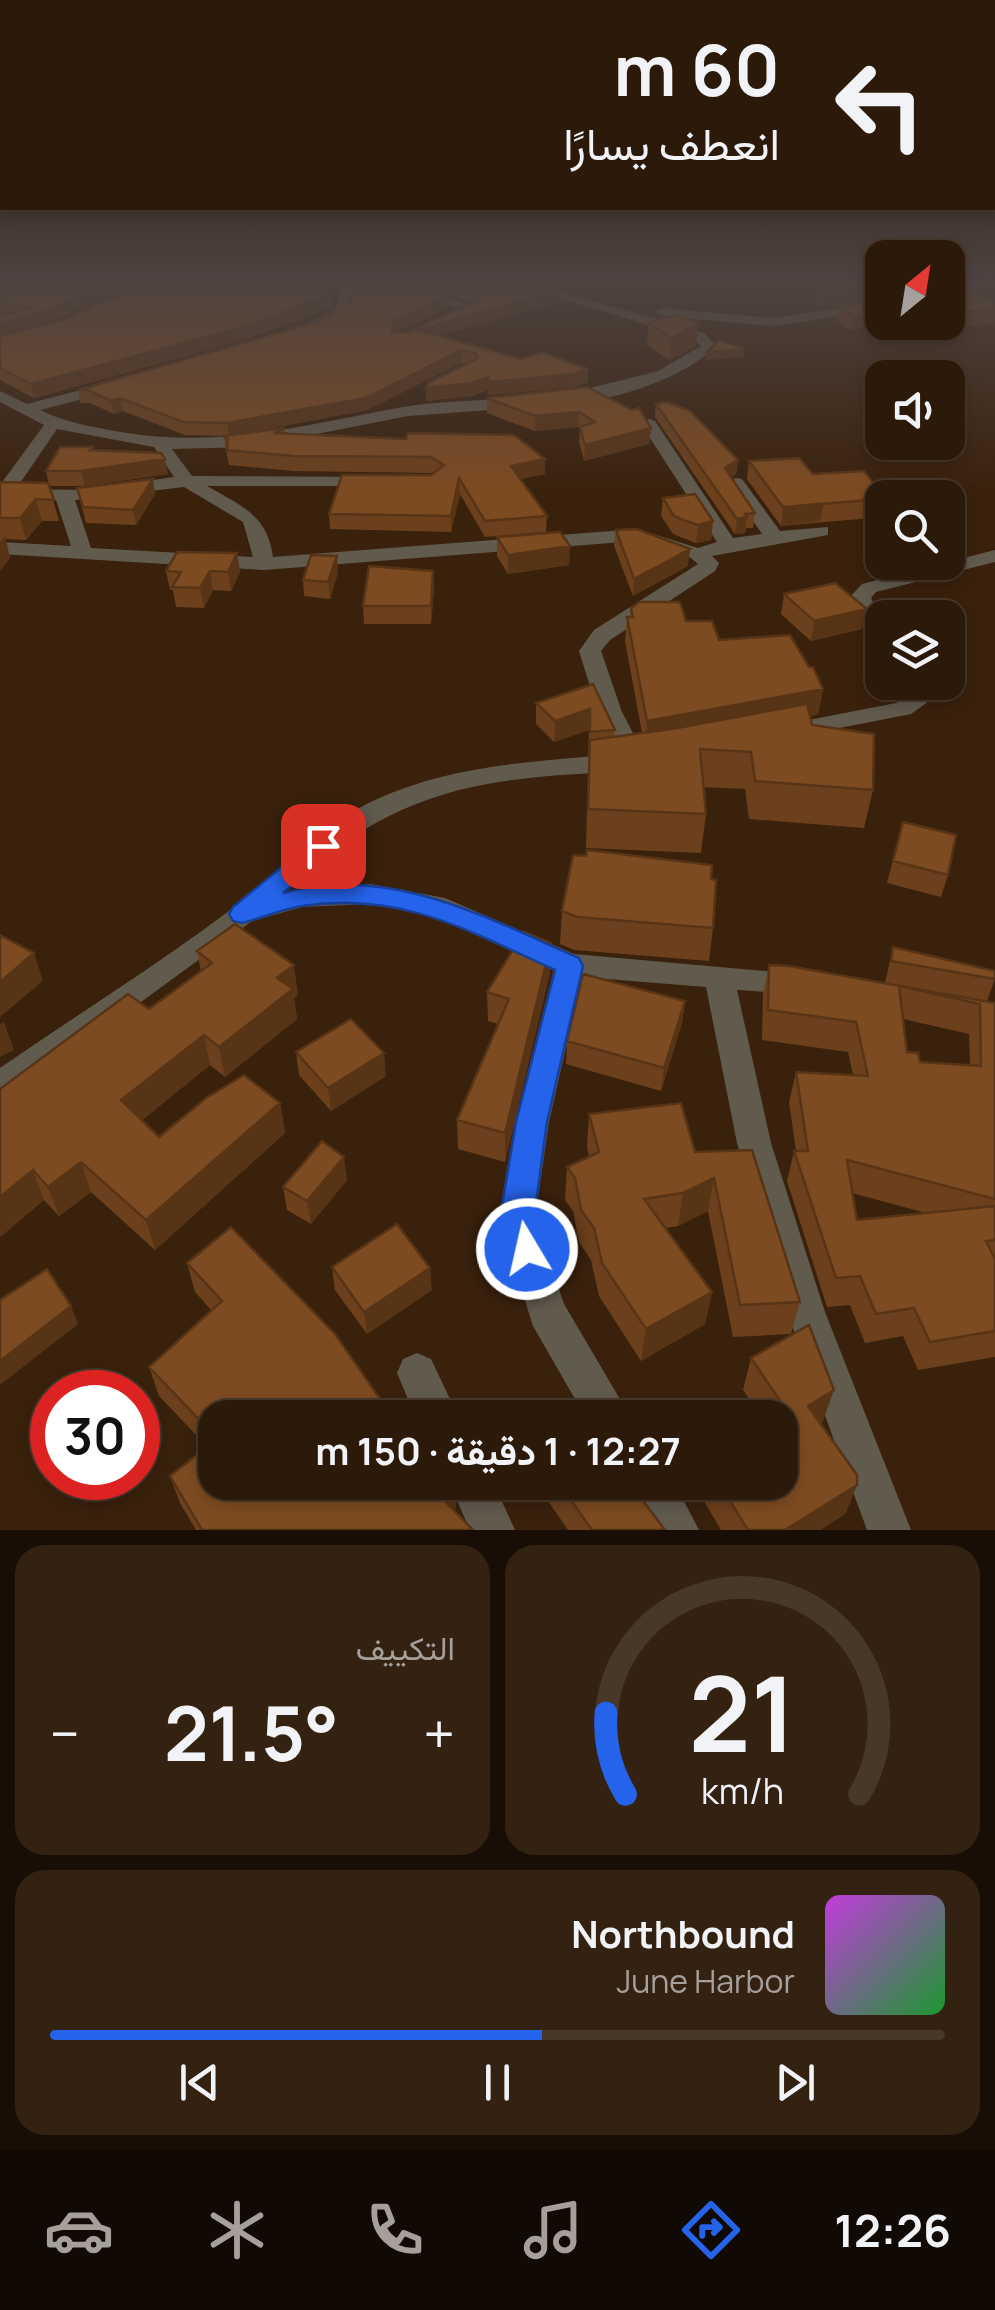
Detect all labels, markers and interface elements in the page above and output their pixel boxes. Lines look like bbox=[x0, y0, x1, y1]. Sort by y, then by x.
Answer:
text: 60 m bbox=[613, 21, 780, 117]
icon: left bbox=[815, 40, 945, 170]
text: انعطف يسارًا bbox=[563, 112, 780, 174]
north arrow bbox=[865, 240, 965, 340]
map controls bbox=[865, 240, 965, 700]
button: sound bbox=[865, 360, 965, 460]
button: search bbox=[865, 480, 965, 580]
button: layers bbox=[865, 600, 965, 700]
pin bbox=[281, 804, 366, 889]
icon: arrive bbox=[296, 819, 351, 874]
position arrow bbox=[475, 1197, 579, 1301]
speed limit sign: 30 bbox=[30, 1370, 160, 1500]
text: 12:27 · 1 دقيقة · 150 m bbox=[315, 1424, 681, 1476]
text: التكييف bbox=[356, 1626, 455, 1670]
text: 21 bbox=[689, 1641, 796, 1783]
text: 21.5° bbox=[164, 1681, 339, 1784]
text: − bbox=[50, 1695, 80, 1771]
text: + bbox=[423, 1695, 455, 1771]
text: km/h bbox=[701, 1766, 784, 1815]
text: Northbound bbox=[571, 1907, 795, 1959]
text: June Harbor bbox=[617, 1959, 795, 2003]
icon: previous bbox=[172, 2055, 227, 2110]
icon: pause bbox=[470, 2055, 525, 2110]
icon: next bbox=[768, 2055, 823, 2110]
icon: car bbox=[44, 2195, 114, 2265]
icon: climate bbox=[202, 2195, 272, 2265]
icon: phone bbox=[360, 2195, 430, 2265]
icon: music bbox=[518, 2195, 588, 2265]
icon: directions bbox=[676, 2195, 746, 2265]
text: 12:26 bbox=[834, 2199, 951, 2261]

